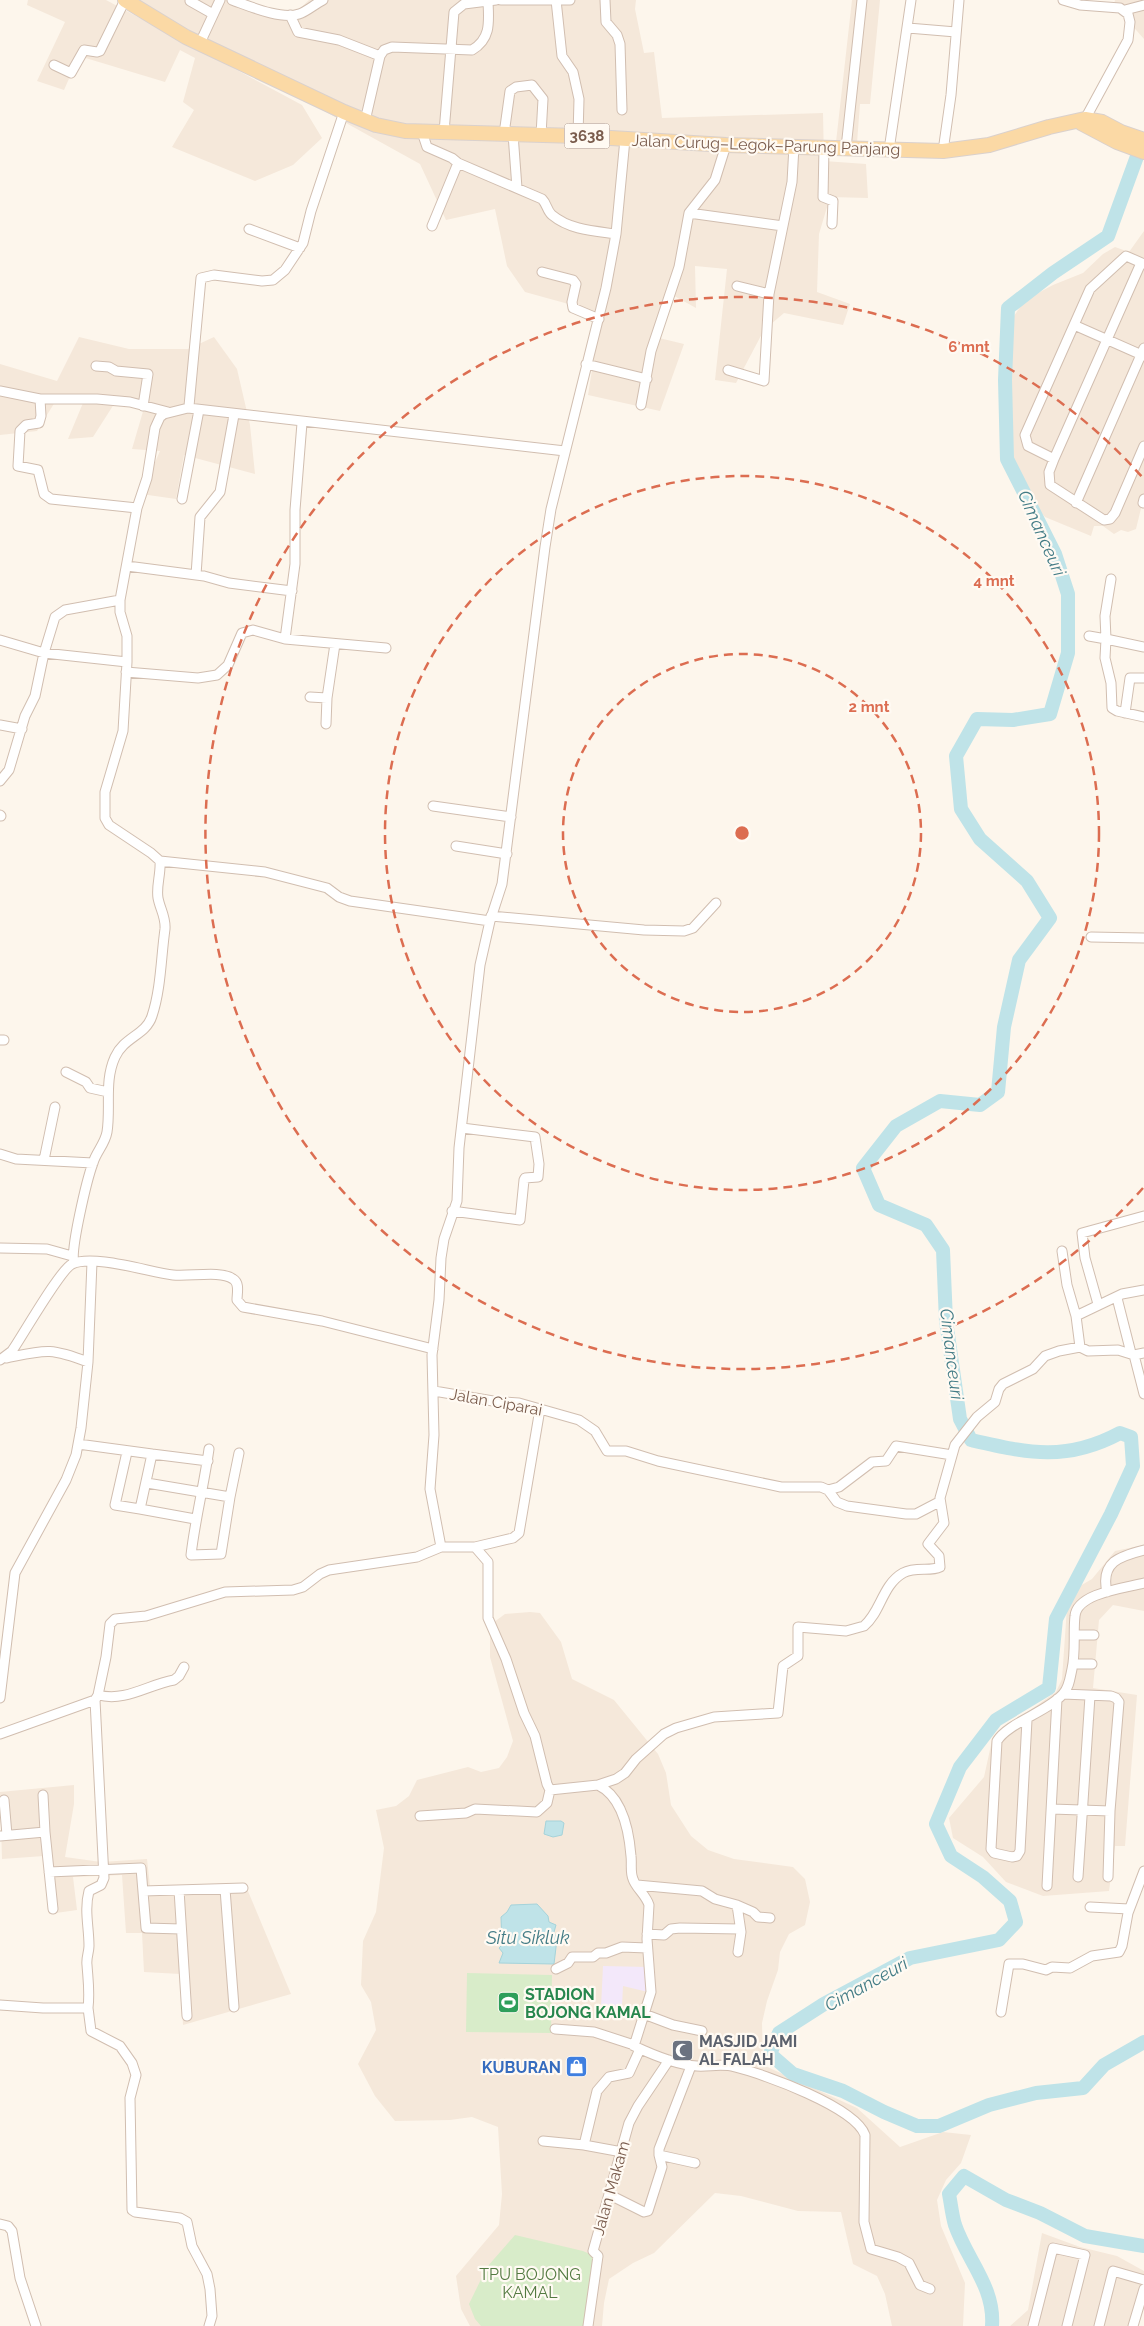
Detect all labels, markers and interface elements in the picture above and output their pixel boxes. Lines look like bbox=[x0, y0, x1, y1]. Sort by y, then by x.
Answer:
road number: 3638 bbox=[564, 124, 610, 148]
street label: Jalan Curug–Legok–Parung Panjang bbox=[631, 131, 901, 159]
text: 6 mnt bbox=[948, 338, 990, 356]
water label: Cimanceuri bbox=[1014, 487, 1071, 580]
text: 4 mnt bbox=[974, 572, 1015, 590]
text: 2 mnt bbox=[849, 698, 890, 716]
centre of rings bbox=[733, 824, 751, 842]
water label: Cimanceuri bbox=[936, 1307, 968, 1402]
street label: Jalan Ciparai bbox=[448, 1385, 544, 1419]
water label: Situ Sikluk bbox=[485, 1927, 570, 1948]
water label: Cimanceuri bbox=[821, 1952, 912, 2015]
place label: STADION BOJONG KAMAL bbox=[525, 1985, 651, 2022]
sports icon: STADION BOJONG KAMAL bbox=[497, 1991, 521, 2015]
place label: MASJID JAMI AL FALAH bbox=[699, 2032, 797, 2069]
mosque icon: MASJID JAMI AL FALAH bbox=[671, 2038, 695, 2062]
shop icon: KUBURAN bbox=[565, 2055, 589, 2079]
place label: KUBURAN bbox=[482, 2058, 561, 2077]
street label: Jalan Makam bbox=[588, 2139, 634, 2237]
park label: TPU BOJONG KAMAL bbox=[479, 2265, 581, 2302]

